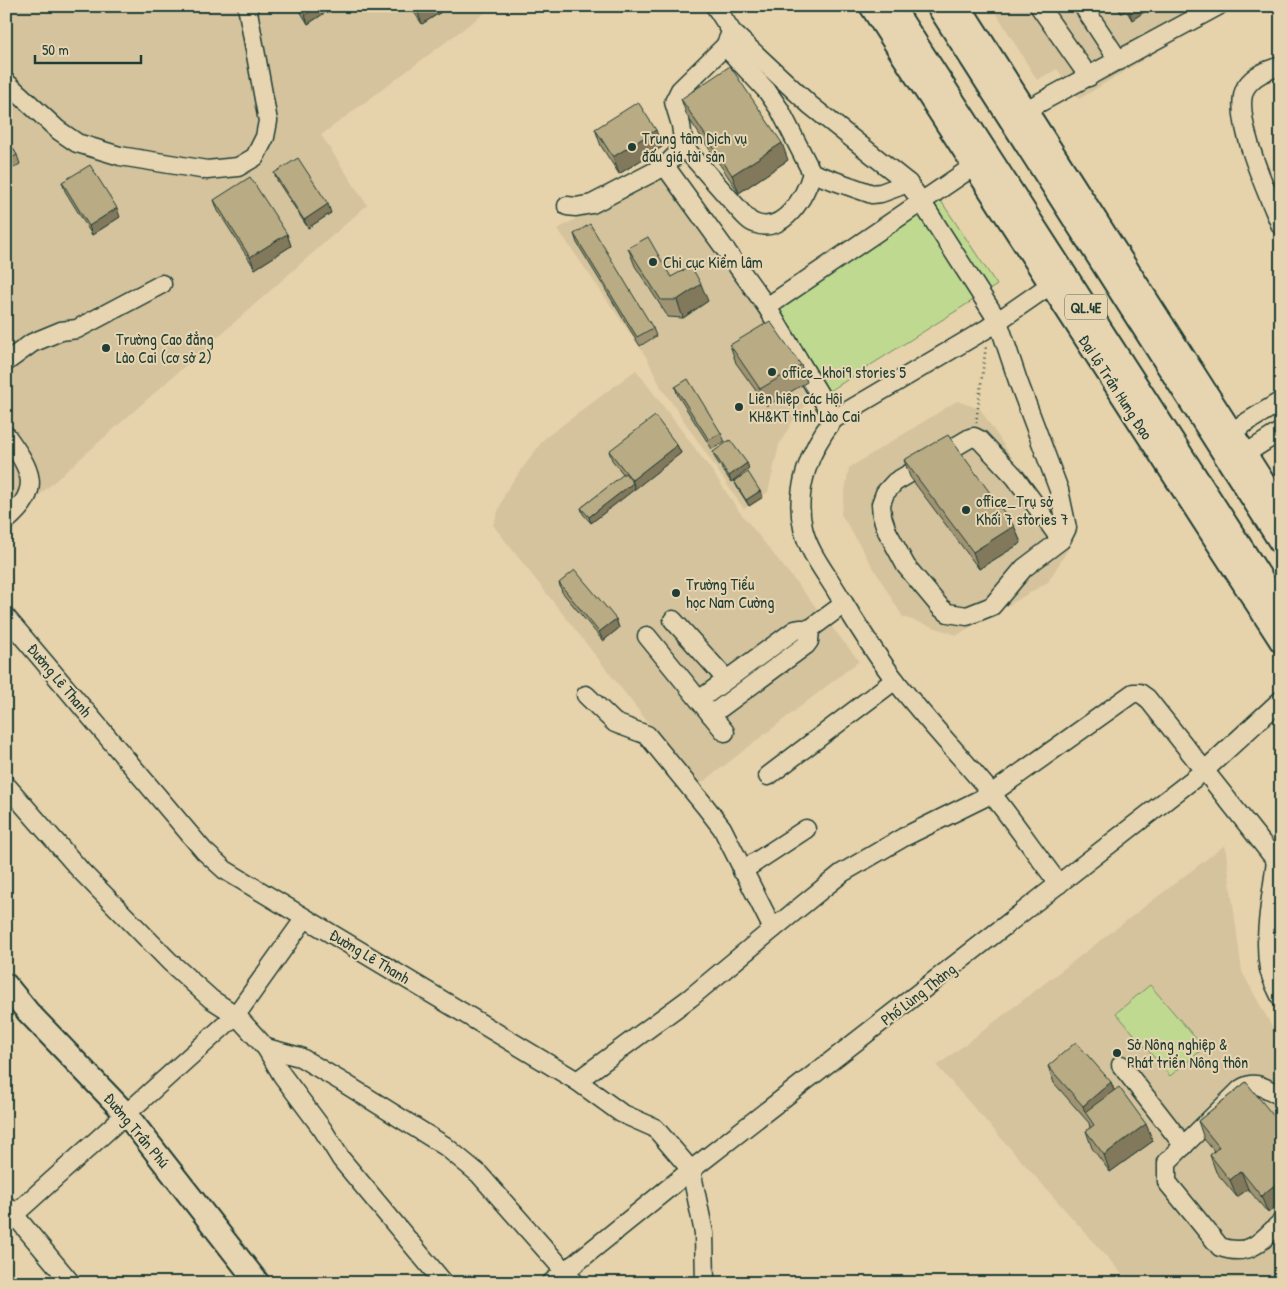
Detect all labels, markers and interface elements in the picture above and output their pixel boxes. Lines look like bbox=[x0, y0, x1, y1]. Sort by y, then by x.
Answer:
scale bar bbox=[35, 32, 141, 64]
text: 50 m bbox=[42, 39, 69, 60]
place label: Trung tâm Dịch vụ đấu giá tài sản bbox=[642, 127, 748, 167]
marker: Trung tâm Dịch vụ đấu giá tài sản bbox=[626, 141, 638, 153]
place label: Chi cục Kiểm lâm bbox=[663, 251, 763, 273]
marker: Chi cục Kiểm lâm bbox=[647, 256, 659, 268]
road number: QL.4E bbox=[1065, 294, 1107, 320]
place label: Trường Cao đẳng Lào Cai (cơ sở 2) bbox=[116, 328, 214, 368]
street label: Đại lộ Trần Hưng Đạo bbox=[1074, 330, 1158, 444]
marker: Trường Cao đẳng Lào Cai (cơ sở 2) bbox=[100, 342, 112, 354]
place label: office_khoi9 stories 5 bbox=[782, 361, 906, 383]
marker: office_khoi9 stories 5 bbox=[766, 366, 778, 378]
place label: Liên hiệp các Hội KH&KT tỉnh Lào Cai bbox=[749, 387, 861, 427]
marker: Liên hiệp các Hội KH&KT tỉnh Lào Cai bbox=[733, 401, 745, 413]
place label: office_Trụ sở Khối 7 stories 7 bbox=[976, 490, 1068, 530]
marker: office_Trụ sở Khối 7 stories 7 bbox=[960, 504, 972, 516]
place label: Trường Tiểu học Nam Cường bbox=[686, 573, 774, 613]
marker: Trường Tiểu học Nam Cường bbox=[670, 587, 682, 599]
street label: Đường Lê Thanh bbox=[23, 638, 98, 722]
street label: Đường Lê Thanh bbox=[326, 923, 415, 989]
street label: Phố Lùng Thàng bbox=[876, 958, 960, 1030]
place label: Sở Nông nghiệp & Phát triển Nông thôn bbox=[1127, 1033, 1248, 1073]
marker: Sở Nông nghiệp & Phát triển Nông thôn bbox=[1111, 1047, 1123, 1059]
street label: Đường Trần Phú bbox=[99, 1088, 175, 1173]

